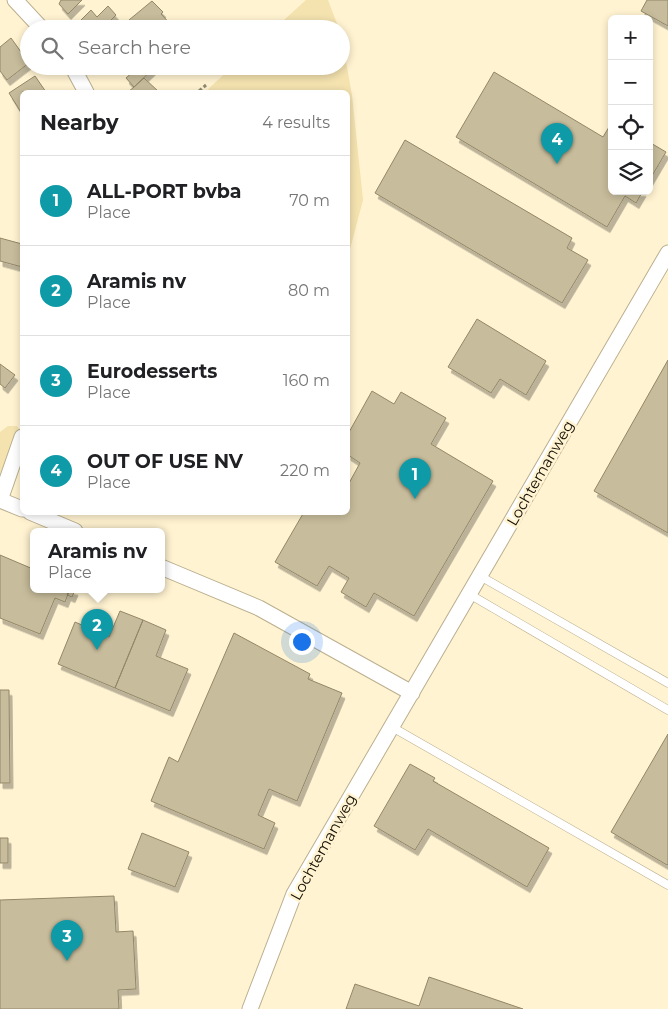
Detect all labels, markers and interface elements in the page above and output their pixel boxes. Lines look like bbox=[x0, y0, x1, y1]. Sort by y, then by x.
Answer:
map controls bbox=[608, 15, 653, 195]
button: + bbox=[608, 15, 653, 60]
search box bbox=[20, 20, 350, 75]
icon: search bbox=[38, 34, 66, 62]
text: Search here bbox=[78, 36, 191, 59]
button: − bbox=[608, 60, 653, 105]
button: locate bbox=[608, 105, 653, 150]
text: Nearby bbox=[40, 110, 119, 135]
text: 4 results bbox=[262, 113, 330, 132]
pin: 4 bbox=[541, 123, 573, 164]
button: layers bbox=[608, 150, 653, 195]
text: ALL-PORT bvba bbox=[87, 180, 242, 203]
text: 1 bbox=[53, 191, 59, 210]
text: 70 m bbox=[289, 191, 330, 210]
text: Place bbox=[87, 203, 131, 222]
text: Aramis nv bbox=[87, 270, 186, 293]
text: 2 bbox=[51, 281, 61, 300]
text: 80 m bbox=[288, 281, 330, 300]
text: Place bbox=[87, 293, 131, 312]
text: Eurodesserts bbox=[87, 360, 217, 383]
text: 3 bbox=[51, 371, 61, 390]
text: 160 m bbox=[283, 371, 330, 390]
text: Place bbox=[87, 383, 131, 402]
street label: Lochtemanweg bbox=[502, 417, 578, 529]
text: OUT OF USE NV bbox=[87, 450, 243, 473]
pin: 1 bbox=[399, 458, 431, 499]
text: 4 bbox=[50, 461, 62, 480]
text: 220 m bbox=[280, 461, 330, 480]
text: Place bbox=[87, 473, 131, 492]
popup bbox=[30, 528, 165, 593]
text: Aramis nv bbox=[48, 540, 147, 563]
text: Place bbox=[48, 563, 92, 582]
pin: 2 bbox=[81, 609, 113, 650]
your location bbox=[289, 629, 315, 655]
street label: Lochtemanweg bbox=[286, 791, 360, 903]
pin: 3 bbox=[51, 920, 83, 961]

